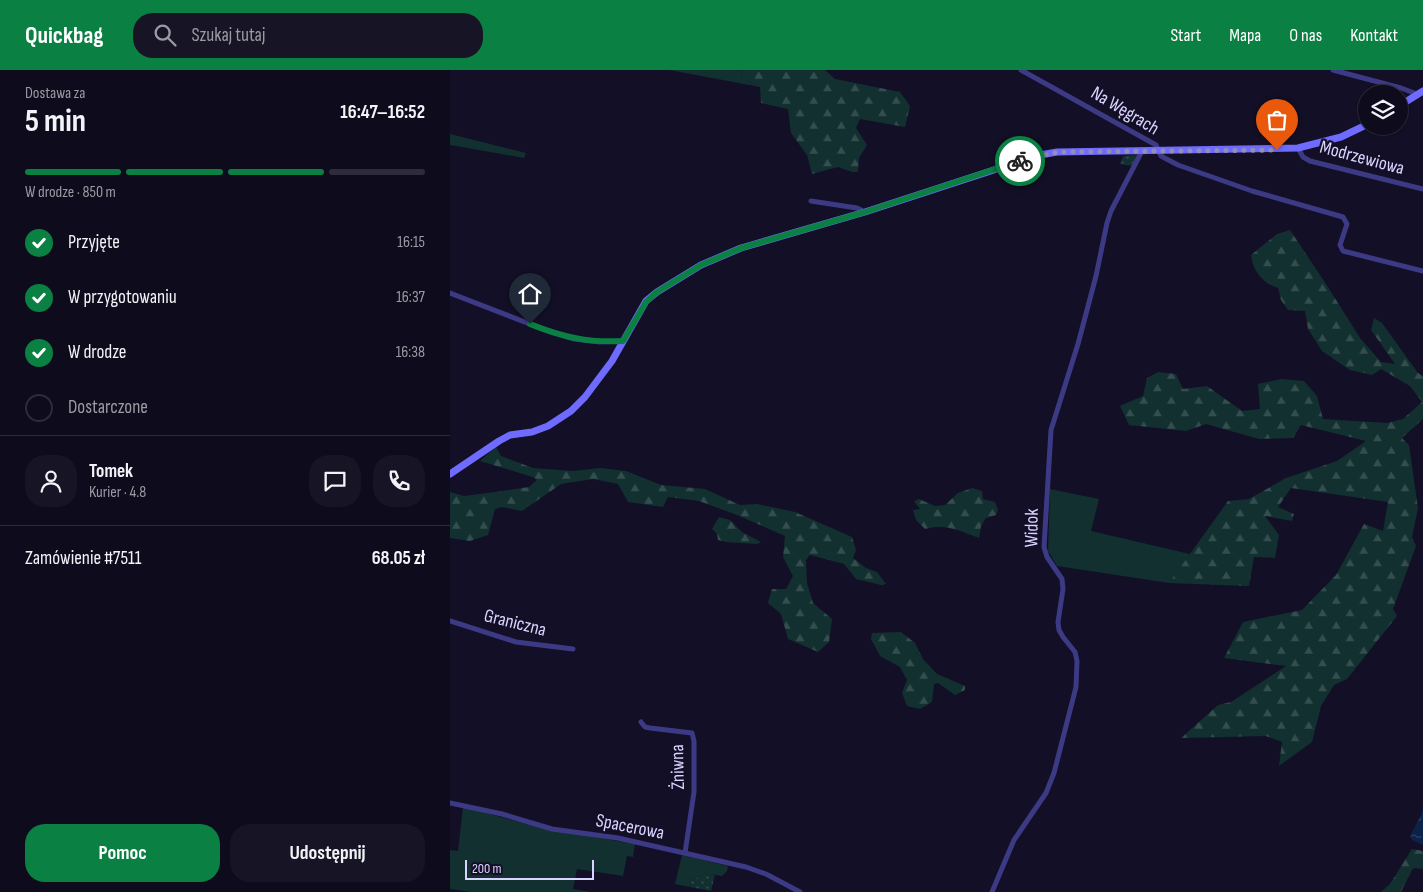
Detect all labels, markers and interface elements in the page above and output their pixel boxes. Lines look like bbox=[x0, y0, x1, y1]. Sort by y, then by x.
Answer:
search box bbox=[133, 13, 483, 58]
text: Quickbag bbox=[25, 21, 103, 50]
icon: search bbox=[151, 21, 179, 49]
text: Szukaj tutaj bbox=[191, 24, 265, 47]
text: Start bbox=[1170, 25, 1201, 46]
text: Mapa bbox=[1229, 25, 1261, 46]
text: O nas bbox=[1289, 25, 1322, 46]
text: Kontakt bbox=[1350, 25, 1398, 46]
street label: Na Węgrach bbox=[1087, 82, 1163, 140]
text: Dostawa za bbox=[25, 84, 86, 103]
map controls bbox=[1358, 85, 1408, 135]
button: layers bbox=[1358, 85, 1408, 135]
pin bbox=[1256, 99, 1298, 150]
text: 16:47–16:52 bbox=[340, 101, 425, 124]
text: 5 min bbox=[25, 102, 86, 141]
icon: bag bbox=[1263, 106, 1291, 134]
courier bbox=[995, 136, 1045, 186]
street label: Modrzewiowa bbox=[1317, 136, 1407, 180]
icon: bike bbox=[1006, 147, 1034, 175]
text: W drodze · 850 m bbox=[25, 183, 116, 202]
icon: check bbox=[25, 229, 53, 257]
text: Przyjęte bbox=[68, 231, 120, 254]
text: 16:15 bbox=[397, 233, 425, 252]
pin bbox=[509, 273, 551, 324]
icon: home bbox=[516, 280, 544, 308]
icon: check bbox=[25, 284, 53, 312]
text: W przygotowaniu bbox=[68, 286, 177, 309]
text: 16:37 bbox=[396, 288, 425, 307]
icon: check bbox=[25, 339, 53, 367]
text: W drodze bbox=[68, 341, 126, 364]
text: 16:38 bbox=[396, 343, 425, 362]
text: Dostarczone bbox=[68, 396, 148, 419]
button: person bbox=[25, 455, 77, 507]
button: chat bbox=[309, 455, 361, 507]
button: phone bbox=[373, 455, 425, 507]
text: Tomek bbox=[89, 460, 133, 483]
text: Kurier · 4.8 bbox=[89, 483, 146, 502]
street label: Widok bbox=[1020, 508, 1044, 548]
text: Zamówienie #7511 bbox=[25, 547, 141, 570]
text: 68.05 zł bbox=[372, 547, 425, 570]
street label: Graniczna bbox=[481, 604, 549, 642]
street label: Żniwna bbox=[666, 744, 690, 790]
street label: Spacerowa bbox=[594, 809, 666, 845]
button: Pomoc bbox=[25, 824, 220, 882]
button: Udostępnij bbox=[230, 824, 425, 882]
scale bar bbox=[465, 857, 594, 880]
text: 200 m bbox=[472, 860, 501, 877]

